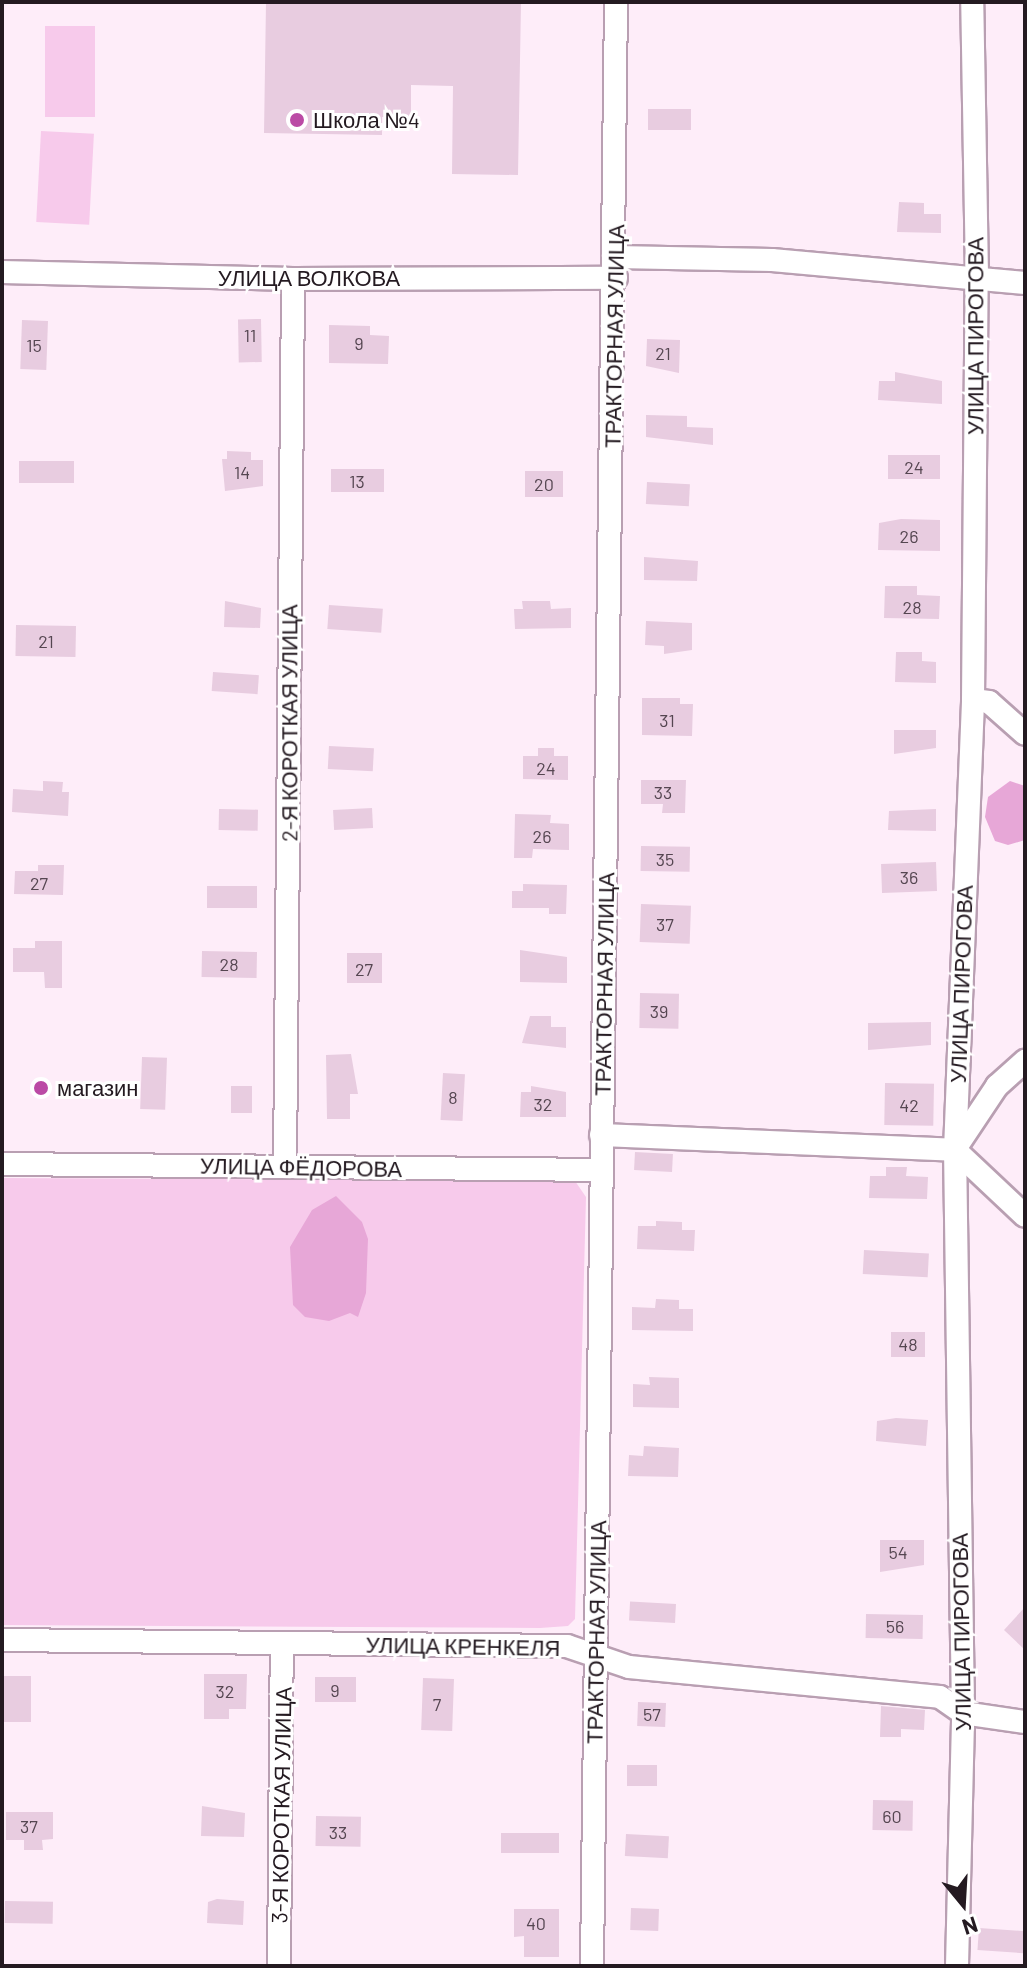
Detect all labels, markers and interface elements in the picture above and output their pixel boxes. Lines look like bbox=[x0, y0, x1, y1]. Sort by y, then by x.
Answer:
place label: Школа №4 bbox=[313, 107, 420, 133]
marker: Школа №4 bbox=[288, 111, 306, 129]
street label: ТРАКТОРНАЯ УЛИЦА bbox=[599, 224, 629, 448]
street label: УЛИЦА ПИРОГОВА bbox=[962, 237, 988, 435]
street label: УЛИЦА ВОЛКОВА bbox=[218, 265, 400, 291]
house number: 11 bbox=[244, 324, 256, 346]
house number: 9 bbox=[354, 332, 364, 354]
house number: 15 bbox=[26, 334, 42, 356]
house number: 21 bbox=[655, 342, 671, 364]
house number: 24 bbox=[904, 456, 924, 478]
house number: 14 bbox=[234, 461, 250, 483]
house number: 13 bbox=[349, 470, 365, 492]
house number: 20 bbox=[534, 473, 554, 495]
house number: 26 bbox=[900, 525, 918, 547]
house number: 28 bbox=[902, 596, 922, 618]
street label: 2-Я КОРОТКАЯ УЛИЦА bbox=[276, 604, 302, 842]
house number: 21 bbox=[38, 630, 54, 652]
house number: 31 bbox=[659, 709, 675, 731]
house number: 24 bbox=[536, 757, 556, 779]
house number: 33 bbox=[654, 781, 672, 803]
house number: 26 bbox=[533, 825, 551, 847]
house number: 35 bbox=[656, 848, 674, 870]
house number: 36 bbox=[900, 866, 918, 888]
house number: 27 bbox=[30, 872, 48, 894]
street label: ТРАКТОРНАЯ УЛИЦА bbox=[589, 872, 619, 1096]
street label: УЛИЦА ПИРОГОВА bbox=[944, 885, 978, 1083]
house number: 37 bbox=[656, 913, 674, 935]
house number: 28 bbox=[219, 953, 239, 975]
house number: 27 bbox=[355, 958, 373, 980]
house number: 39 bbox=[650, 1000, 668, 1022]
place label: магазин bbox=[57, 1075, 138, 1101]
marker: магазин bbox=[32, 1079, 50, 1097]
house number: 8 bbox=[448, 1086, 458, 1108]
house number: 32 bbox=[534, 1093, 552, 1115]
house number: 42 bbox=[899, 1094, 919, 1116]
street label: УЛИЦА ФЁДОРОВА bbox=[200, 1152, 402, 1182]
house number: 48 bbox=[898, 1333, 918, 1355]
street label: ТРАКТОРНАЯ УЛИЦА bbox=[581, 1520, 611, 1744]
street label: УЛИЦА ПИРОГОВА bbox=[946, 1533, 976, 1731]
house number: 54 bbox=[888, 1541, 908, 1563]
house number: 56 bbox=[886, 1615, 904, 1637]
street label: УЛИЦА КРЕНКЕЛЯ bbox=[365, 1631, 561, 1661]
house number: 9 bbox=[330, 1679, 340, 1701]
house number: 32 bbox=[216, 1680, 234, 1702]
street label: 3-Я КОРОТКАЯ УЛИЦА bbox=[266, 1686, 296, 1924]
house number: 7 bbox=[433, 1693, 441, 1715]
house number: 57 bbox=[643, 1703, 661, 1725]
house number: 60 bbox=[882, 1805, 902, 1827]
house number: 37 bbox=[20, 1815, 38, 1837]
house number: 33 bbox=[329, 1821, 347, 1843]
north arrow bbox=[923, 1864, 1003, 1944]
house number: 40 bbox=[526, 1912, 546, 1934]
text: N bbox=[959, 1912, 981, 1941]

